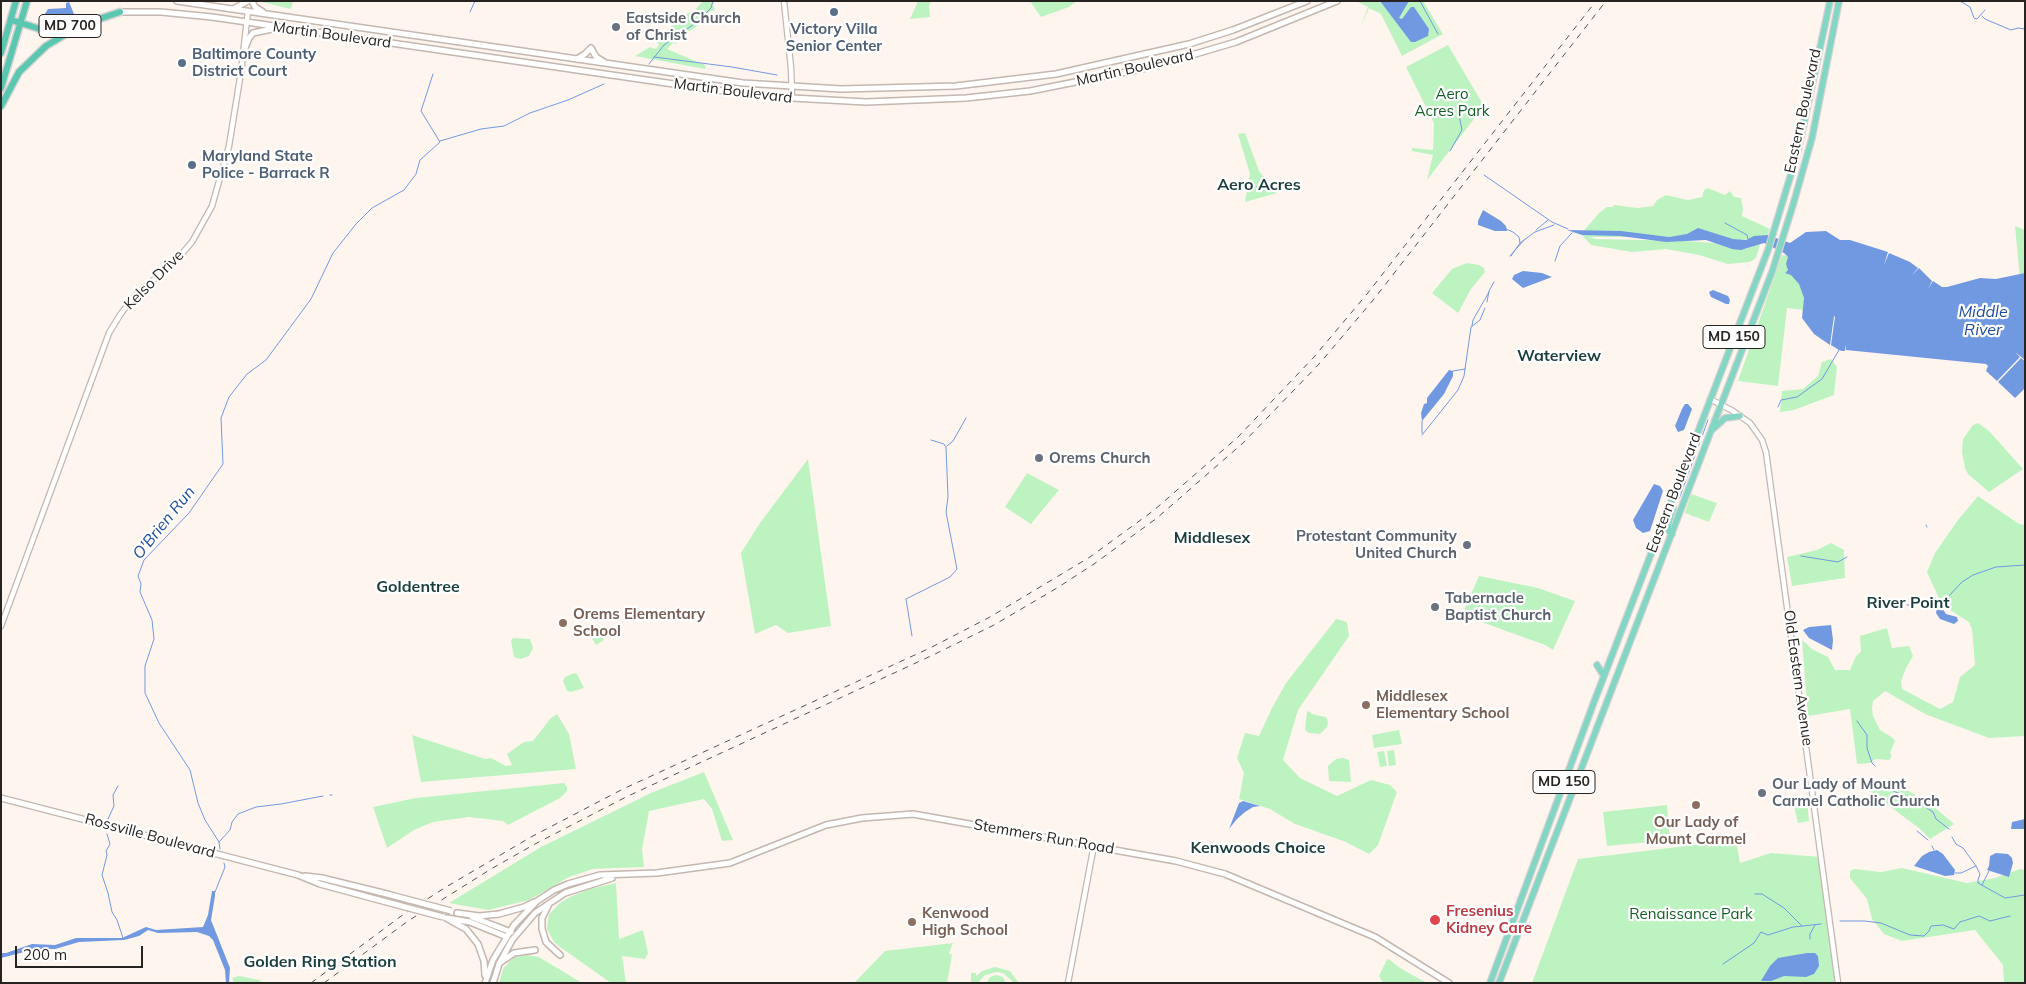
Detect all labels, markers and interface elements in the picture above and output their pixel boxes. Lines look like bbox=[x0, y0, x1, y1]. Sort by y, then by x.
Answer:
marker: Victory Villa Senior Center bbox=[828, 6, 840, 18]
place label: Eastside Church of Christ bbox=[626, 9, 741, 44]
road number: MD 700 bbox=[39, 15, 101, 38]
street label: Martin Boulevard bbox=[272, 18, 392, 52]
place label: Victory Villa Senior Center bbox=[786, 20, 882, 55]
marker: Eastside Church of Christ bbox=[610, 21, 622, 33]
place label: Baltimore County District Court bbox=[192, 45, 316, 80]
street label: Martin Boulevard bbox=[1075, 46, 1195, 90]
street label: Eastern Boulevard bbox=[1781, 47, 1825, 175]
marker: Baltimore County District Court bbox=[176, 57, 188, 69]
street label: Martin Boulevard bbox=[673, 75, 793, 107]
park label: Aero Acres Park bbox=[1415, 85, 1489, 120]
place label: Maryland State Police - Barrack R bbox=[202, 147, 330, 182]
marker: Maryland State Police - Barrack R bbox=[186, 159, 198, 171]
district label: Aero Acres bbox=[1217, 175, 1301, 195]
street label: Kelso Drive bbox=[120, 246, 188, 314]
water label: Middle River bbox=[1958, 302, 2008, 340]
road number: MD 150 bbox=[1703, 326, 1765, 348]
district label: Waterview bbox=[1517, 346, 1601, 366]
street label: Eastern Boulevard bbox=[1643, 431, 1705, 555]
place label: Orems Church bbox=[1049, 449, 1151, 467]
marker: Orems Church bbox=[1033, 452, 1045, 464]
water label: O'Brien Run bbox=[129, 483, 199, 563]
place label: Protestant Community United Church bbox=[1296, 527, 1457, 562]
district label: Middlesex bbox=[1174, 528, 1250, 548]
marker: Protestant Community United Church bbox=[1461, 539, 1473, 551]
district label: Goldentree bbox=[376, 577, 460, 597]
place label: Tabernacle Baptist Church bbox=[1445, 589, 1551, 624]
district label: River Point bbox=[1866, 593, 1950, 613]
marker: Tabernacle Baptist Church bbox=[1429, 601, 1441, 613]
place label: Orems Elementary School bbox=[573, 605, 705, 640]
street label: Old Eastern Avenue bbox=[1780, 609, 1816, 747]
marker: Orems Elementary School bbox=[557, 617, 569, 629]
place label: Middlesex Elementary School bbox=[1376, 687, 1509, 722]
marker: Middlesex Elementary School bbox=[1360, 699, 1372, 711]
road number: MD 150 bbox=[1533, 770, 1595, 794]
place label: Our Lady of Mount Carmel Catholic Church bbox=[1772, 775, 1940, 810]
marker: Our Lady of Mount Carmel Catholic Church bbox=[1756, 787, 1768, 799]
marker: Our Lady of Mount Carmel bbox=[1690, 799, 1702, 811]
street label: Rossville Boulevard bbox=[83, 810, 217, 862]
place label: Our Lady of Mount Carmel bbox=[1646, 813, 1746, 848]
street label: Stemmers Run Road bbox=[972, 816, 1116, 858]
district label: Kenwoods Choice bbox=[1191, 838, 1325, 858]
place label: Fresenius Kidney Care bbox=[1446, 902, 1532, 937]
place label: Kenwood High School bbox=[922, 904, 1008, 939]
park label: Renaissance Park bbox=[1629, 905, 1753, 923]
marker: Fresenius Kidney Care bbox=[1428, 913, 1442, 927]
marker: Kenwood High School bbox=[906, 916, 918, 928]
scale bar bbox=[18, 936, 145, 968]
text: 200 m bbox=[23, 945, 67, 964]
district label: Golden Ring Station bbox=[243, 952, 397, 972]

